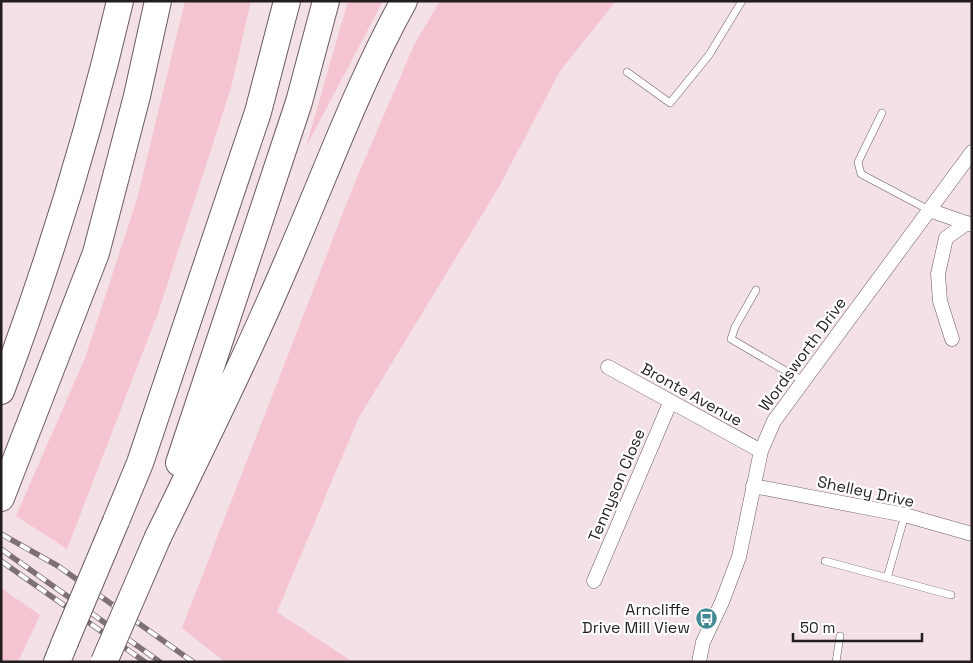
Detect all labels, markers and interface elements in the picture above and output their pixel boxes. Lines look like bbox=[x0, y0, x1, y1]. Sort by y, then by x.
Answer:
street label: Wordsworth Drive bbox=[754, 293, 851, 416]
street label: Bronte Avenue bbox=[637, 358, 746, 431]
street label: Tennyson Close bbox=[583, 426, 650, 545]
street label: Shelley Drive bbox=[815, 471, 916, 512]
place label: Arncliffe Drive Mill View bbox=[582, 599, 690, 638]
bus stop icon: Arncliffe Drive Mill View bbox=[694, 606, 718, 630]
scale bar bbox=[793, 610, 922, 642]
text: 50 m bbox=[800, 618, 835, 637]

